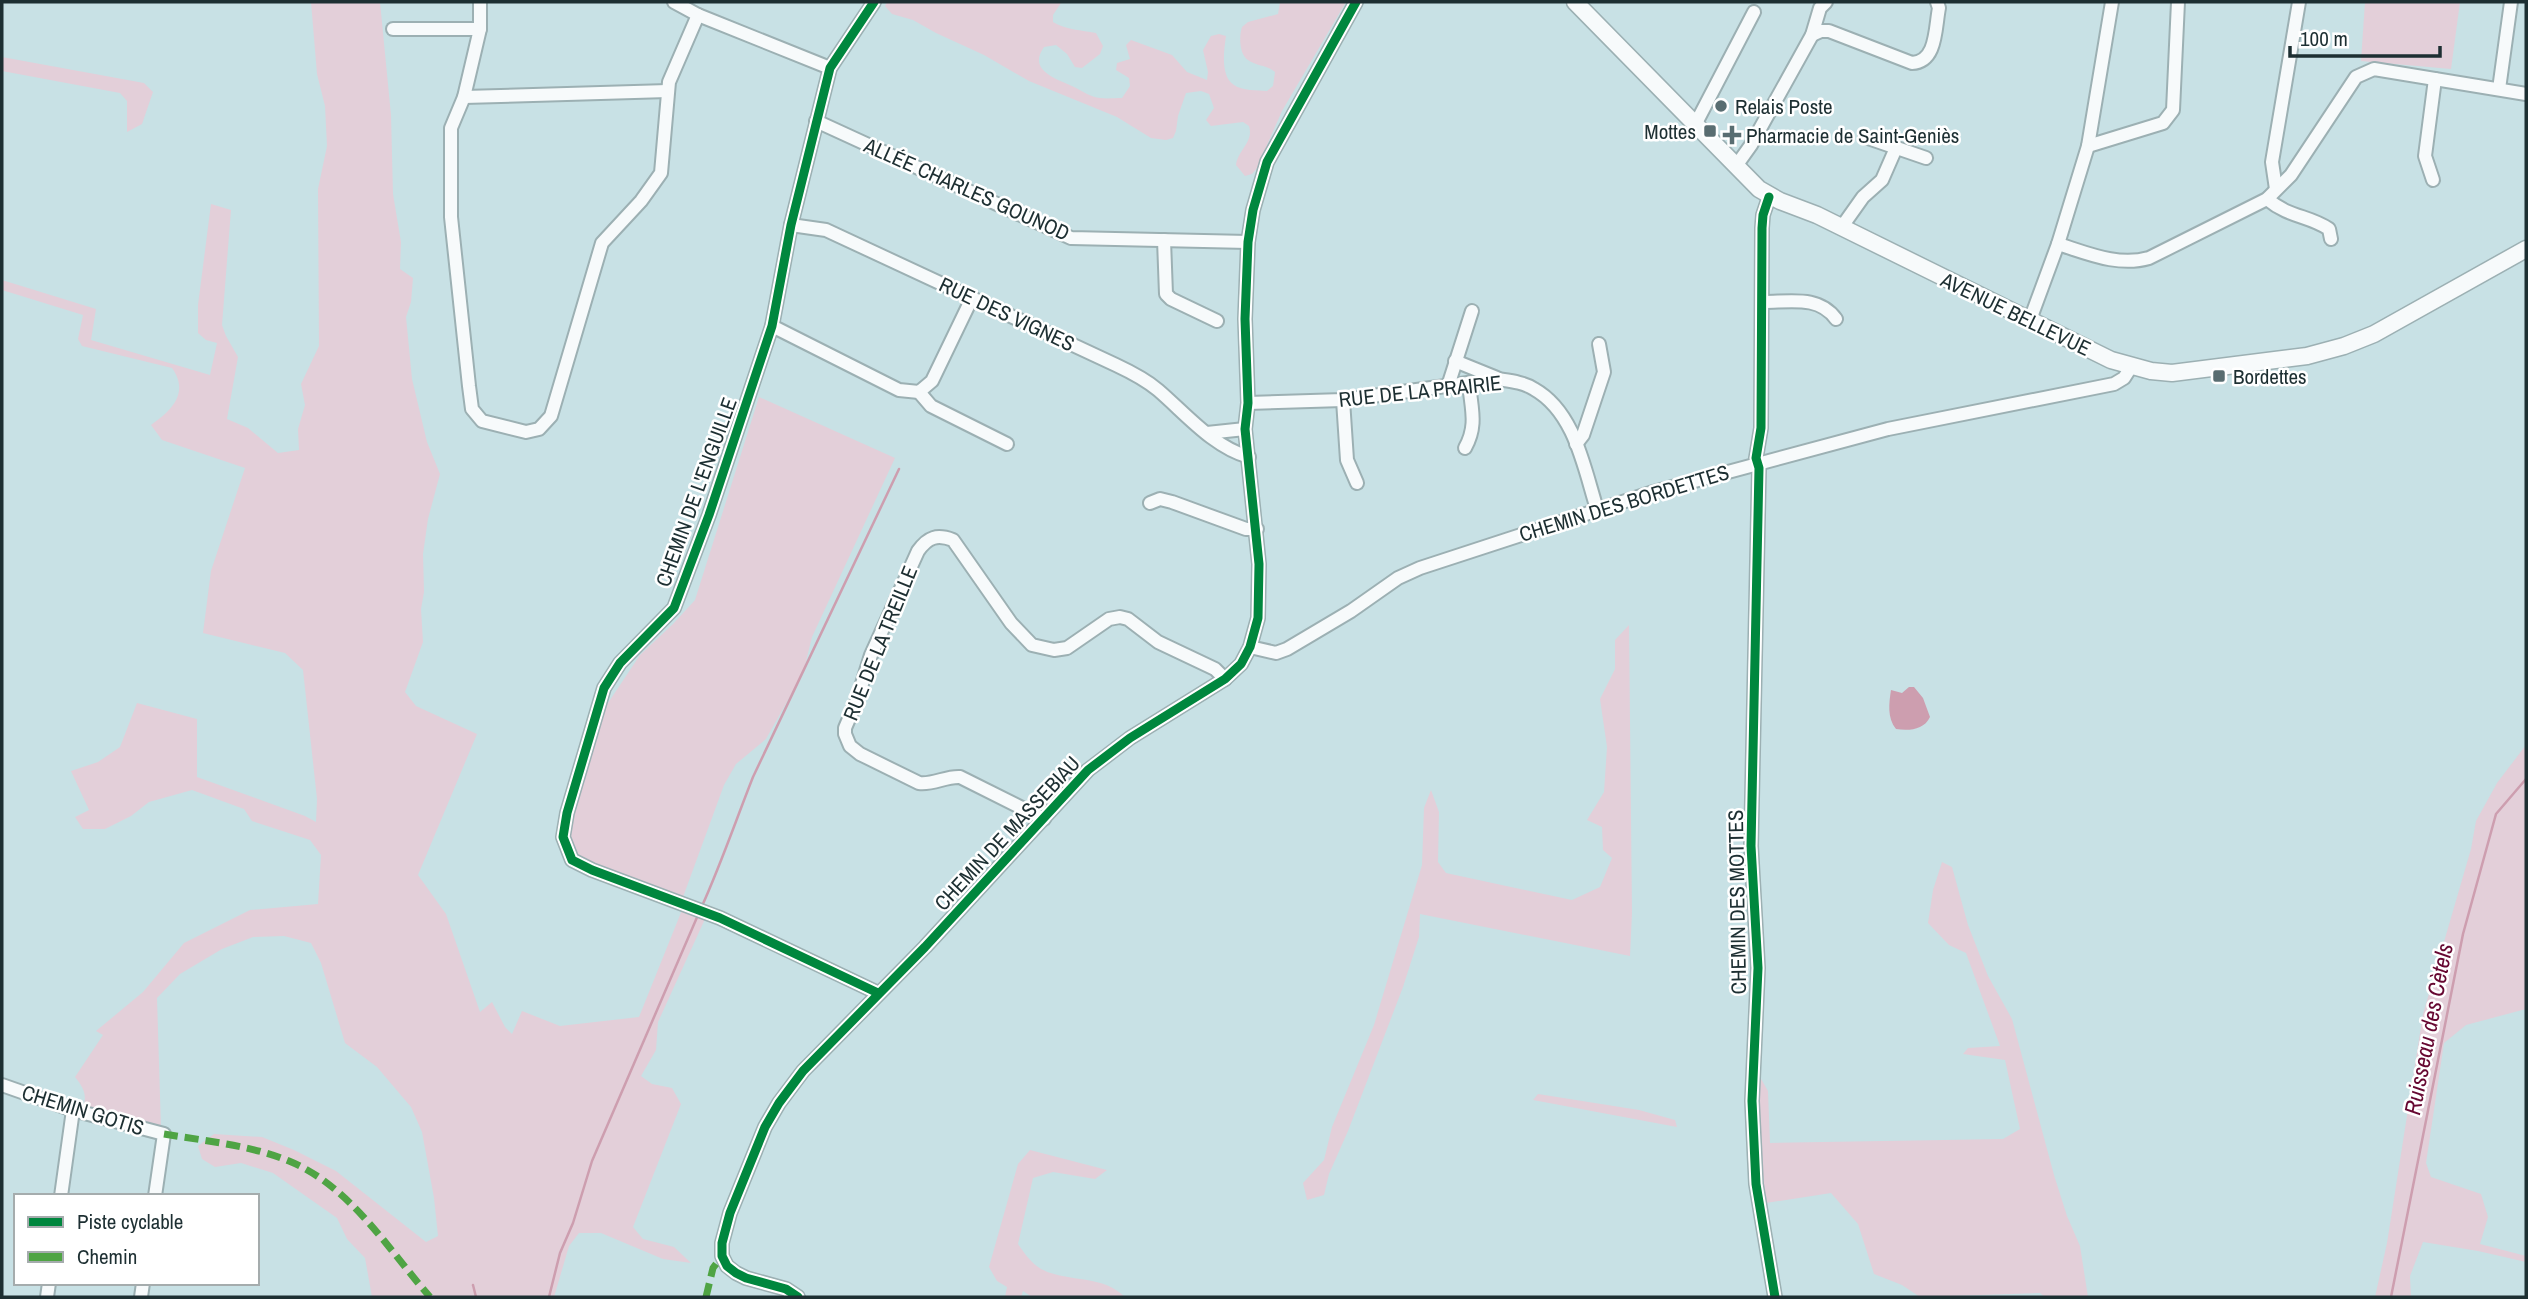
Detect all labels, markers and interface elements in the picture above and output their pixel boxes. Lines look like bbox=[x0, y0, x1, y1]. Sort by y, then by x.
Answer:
scale bar bbox=[2290, 14, 2440, 58]
text: 100 m bbox=[2300, 24, 2348, 53]
place label: Relais Poste bbox=[1735, 92, 1833, 121]
marker: Relais Poste bbox=[1713, 98, 1729, 114]
place label: Mottes bbox=[1644, 117, 1696, 146]
place label: Pharmacie de Saint-Geniès bbox=[1746, 121, 1959, 150]
marker: Mottes bbox=[1702, 123, 1718, 139]
marker: Pharmacie de Saint-Geniès bbox=[1724, 127, 1740, 143]
street label: ALLÉE CHARLES GOUNOD bbox=[859, 130, 1074, 247]
street label: AVENUE BELLEVUE bbox=[1935, 265, 2096, 363]
street label: RUE DES VIGNES bbox=[935, 270, 1079, 358]
place label: Bordettes bbox=[2233, 362, 2307, 391]
street label: RUE DE LA PRAIRIE bbox=[1337, 368, 1503, 414]
marker: Bordettes bbox=[2211, 368, 2227, 384]
street label: CHEMIN DE L'ENGUILLE bbox=[648, 393, 744, 591]
street label: CHEMIN DES BORDETTES bbox=[1515, 457, 1733, 549]
street label: RUE DE LA TREILLE bbox=[836, 561, 924, 725]
street label: CHEMIN DE MASSEBIAU bbox=[928, 749, 1086, 917]
street label: CHEMIN DES MOTTES bbox=[1721, 809, 1753, 995]
water label: Ruisseau des Cètels bbox=[2396, 941, 2460, 1117]
street label: CHEMIN GOTIS bbox=[18, 1078, 148, 1142]
legend bbox=[14, 1194, 259, 1285]
text: Piste cyclable bbox=[77, 1207, 183, 1236]
text: Chemin bbox=[77, 1242, 137, 1271]

